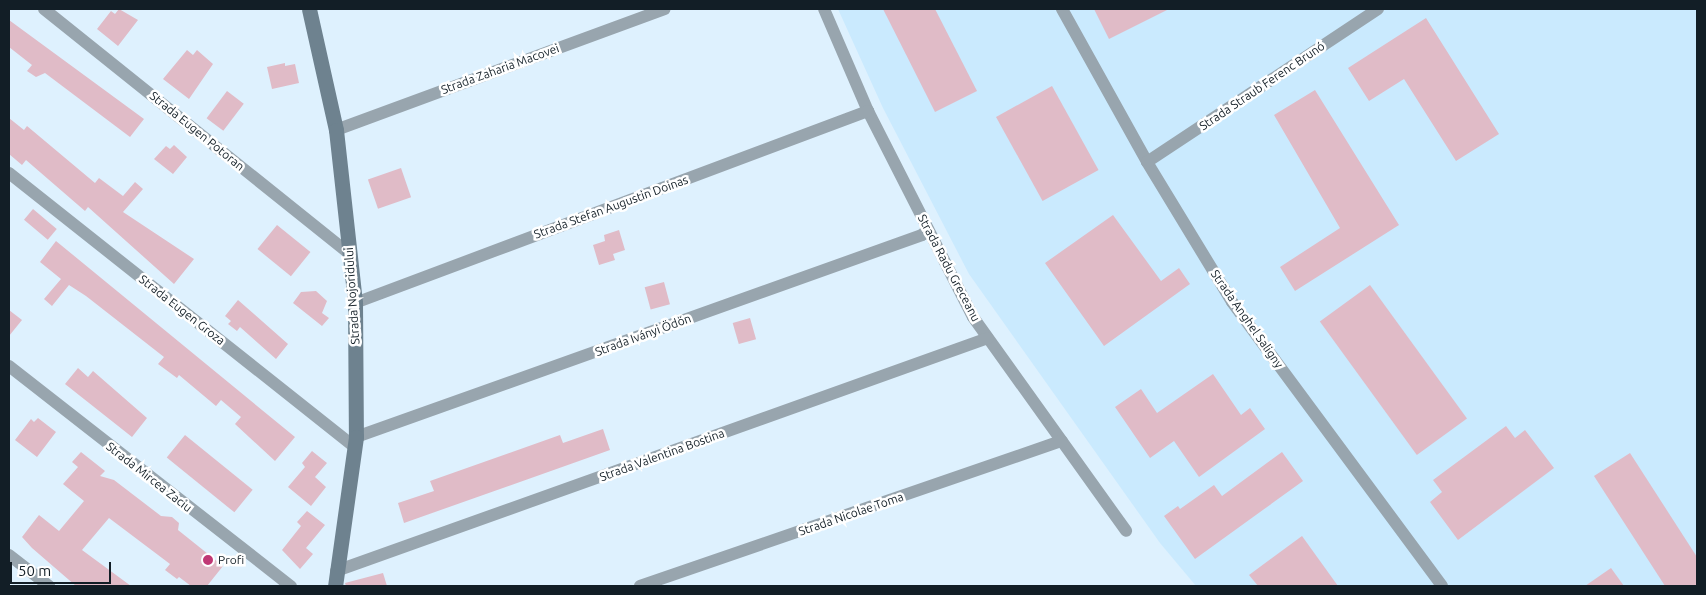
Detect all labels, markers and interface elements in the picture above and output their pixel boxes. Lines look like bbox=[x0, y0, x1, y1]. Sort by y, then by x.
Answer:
street label: Strada Straub Ferenc Brunó bbox=[1197, 39, 1327, 133]
street label: Strada Zaharia Macovei bbox=[439, 41, 561, 97]
street label: Strada Eugen Potoran bbox=[147, 88, 247, 174]
street label: Strada Stefan Augustin Doinas bbox=[532, 172, 690, 242]
street label: Strada Radu Greceanu bbox=[915, 212, 983, 324]
street label: Strada Nojoridului bbox=[341, 247, 363, 345]
street label: Strada Anghel Saligny bbox=[1208, 267, 1286, 371]
street label: Strada Eugen Groza bbox=[136, 272, 228, 348]
street label: Strada Iványi Ödön bbox=[593, 311, 693, 359]
street label: Strada Valentina Bostina bbox=[598, 426, 726, 484]
street label: Strada Mircea Zaciu bbox=[103, 439, 195, 515]
street label: Strada Nicolae Toma bbox=[797, 489, 905, 539]
scale bar bbox=[12, 552, 114, 584]
place label: Profi bbox=[218, 553, 244, 567]
marker: Profi bbox=[202, 554, 214, 566]
text: 50 m bbox=[18, 562, 51, 579]

